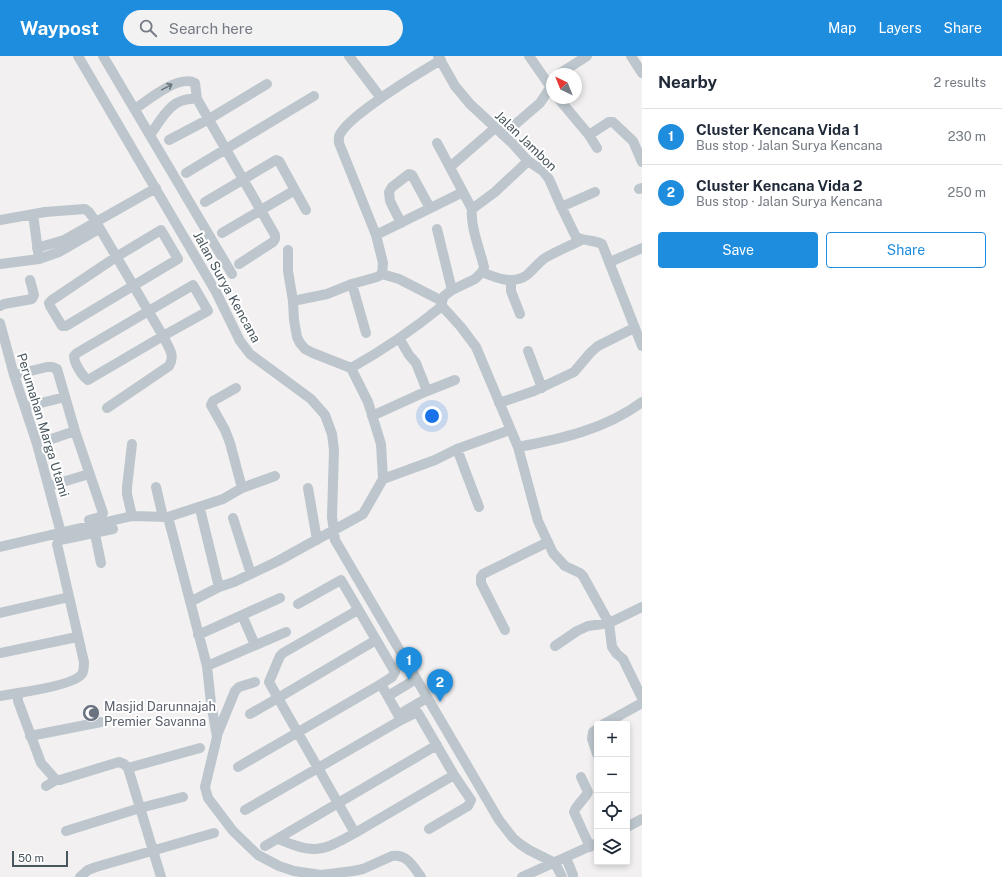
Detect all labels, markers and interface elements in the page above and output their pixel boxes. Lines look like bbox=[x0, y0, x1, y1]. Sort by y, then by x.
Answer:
search box bbox=[123, 10, 403, 46]
text: Waypost bbox=[20, 17, 99, 39]
icon: search bbox=[137, 17, 159, 39]
text: Search here bbox=[169, 20, 253, 37]
text: Map bbox=[828, 20, 856, 36]
text: Layers bbox=[878, 20, 922, 36]
text: Share bbox=[944, 20, 982, 36]
north arrow bbox=[546, 68, 582, 104]
text: Nearby bbox=[658, 72, 717, 92]
text: 2 results bbox=[934, 75, 986, 90]
one-way arrow bbox=[161, 83, 173, 91]
street label: Jalan Jambon bbox=[492, 108, 560, 174]
text: Cluster Kencana Vida 1 bbox=[696, 121, 860, 138]
text: 1 bbox=[668, 129, 674, 144]
text: 230 m bbox=[948, 129, 986, 144]
text: Bus stop · Jalan Surya Kencana bbox=[696, 138, 882, 153]
text: Cluster Kencana Vida 2 bbox=[696, 177, 863, 194]
text: 2 bbox=[667, 185, 675, 200]
text: 250 m bbox=[948, 185, 986, 200]
text: Bus stop · Jalan Surya Kencana bbox=[696, 194, 882, 209]
street label: Jalan Surya Kencana bbox=[190, 229, 264, 345]
button: Save bbox=[658, 232, 818, 268]
button: Share bbox=[826, 232, 986, 268]
street label: Perumahan Marga Utami bbox=[14, 351, 72, 499]
your location bbox=[422, 406, 442, 426]
pin: 1 bbox=[396, 647, 422, 680]
pin: 2 bbox=[427, 669, 453, 702]
place label: Masjid Darunnajah Premier Savanna bbox=[104, 699, 216, 729]
mosque icon: Masjid Darunnajah Premier Savanna bbox=[81, 703, 101, 723]
map controls bbox=[594, 721, 630, 865]
button: + bbox=[594, 721, 630, 757]
button: − bbox=[594, 757, 630, 793]
button: locate bbox=[594, 793, 630, 829]
button: layers bbox=[594, 829, 630, 865]
scale bar bbox=[12, 849, 68, 868]
text: 50 m bbox=[18, 852, 44, 864]

